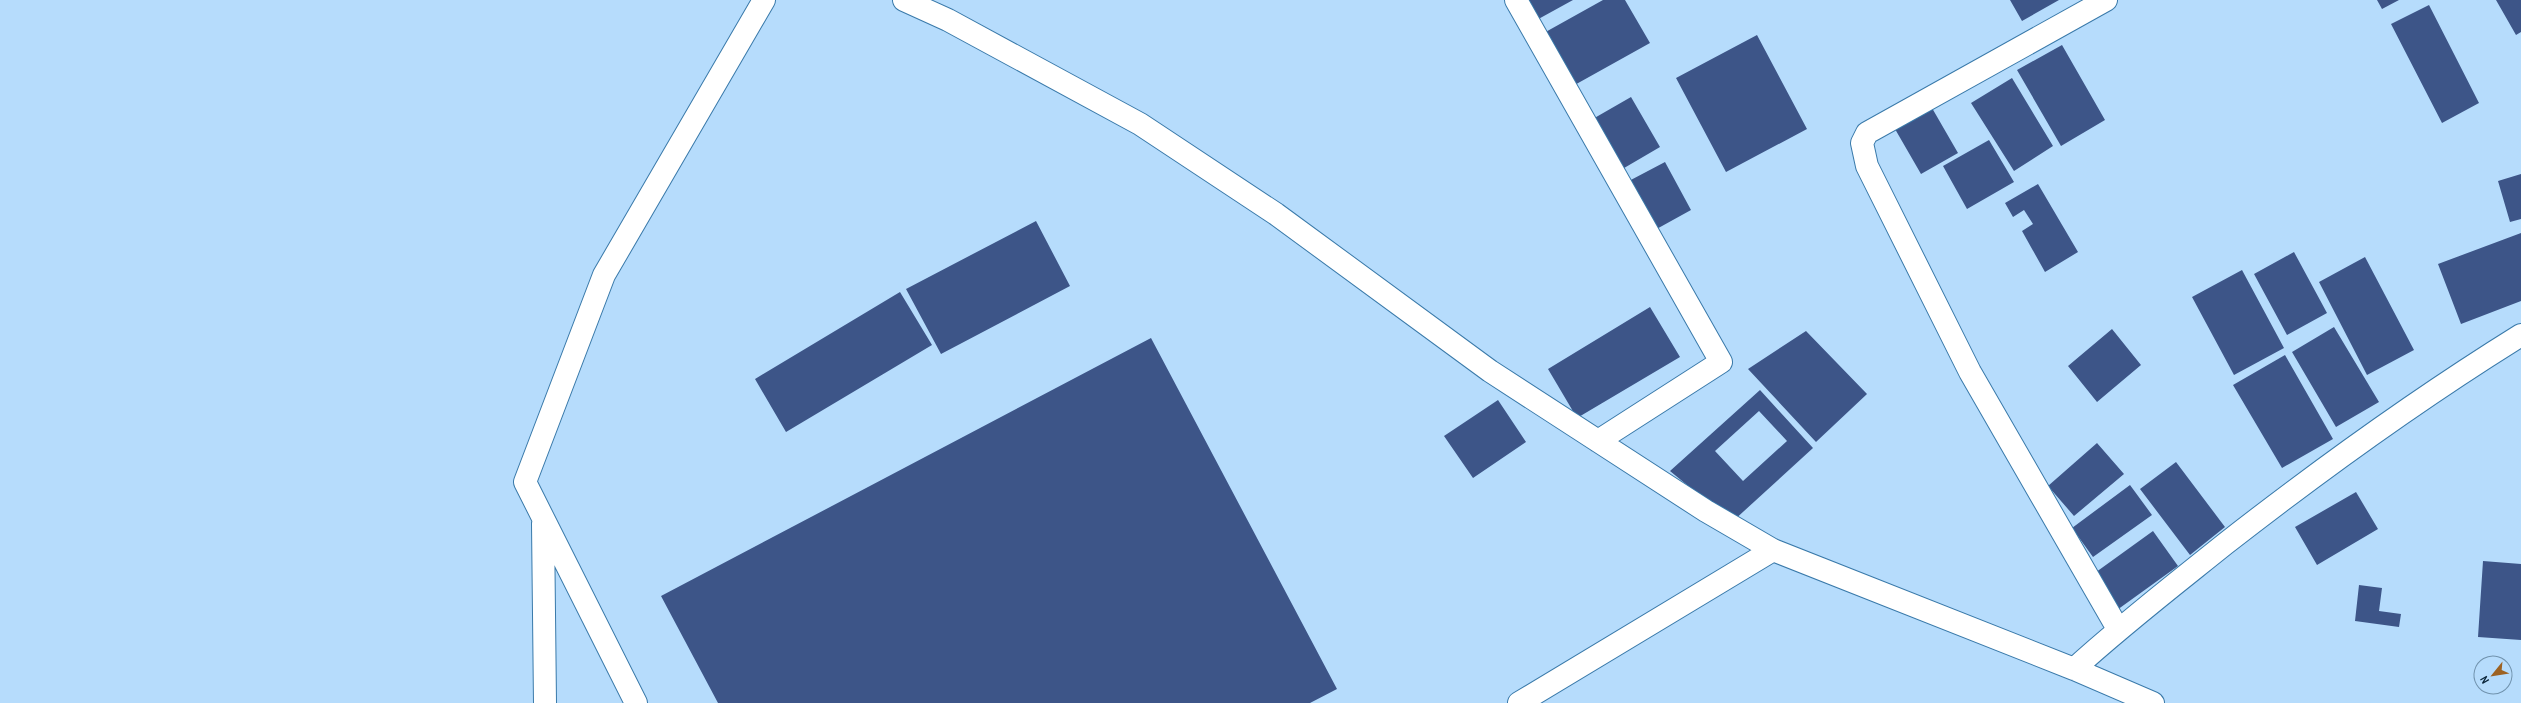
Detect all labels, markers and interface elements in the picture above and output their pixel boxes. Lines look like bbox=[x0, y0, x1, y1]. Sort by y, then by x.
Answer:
north arrow bbox=[2473, 655, 2513, 695]
text: N bbox=[2477, 674, 2492, 686]

